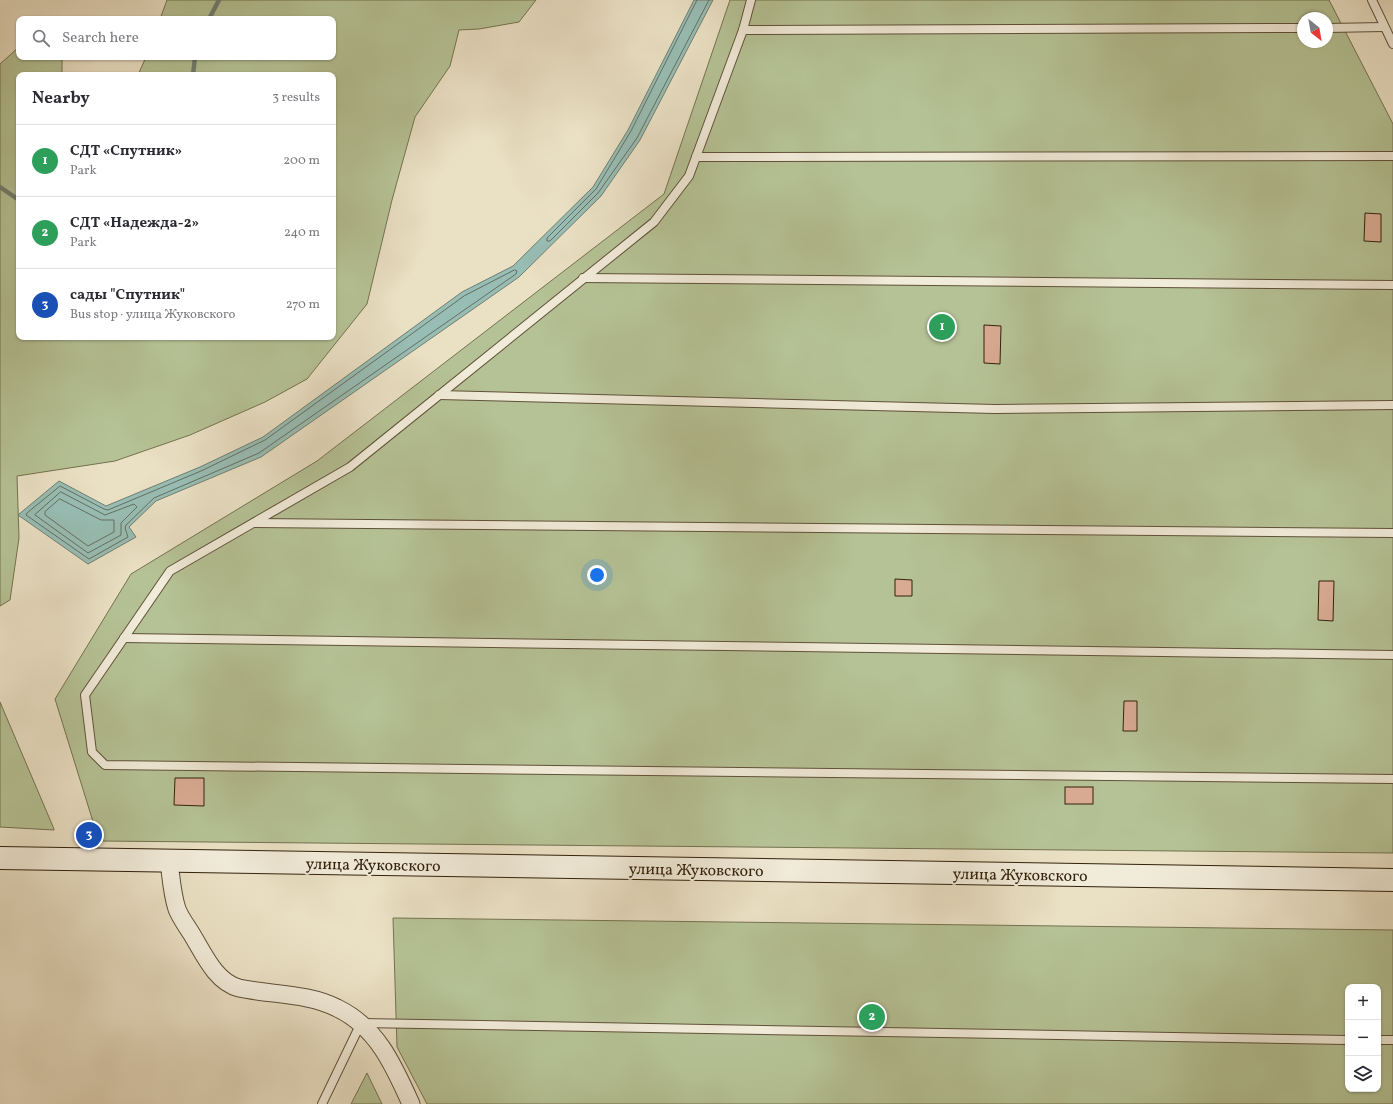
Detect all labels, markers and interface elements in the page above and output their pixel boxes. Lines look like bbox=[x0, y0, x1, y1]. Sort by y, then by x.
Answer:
north arrow bbox=[1297, 12, 1333, 48]
search box bbox=[16, 16, 336, 60]
icon: search bbox=[30, 27, 52, 49]
text: Search here bbox=[62, 28, 139, 49]
text: Nearby bbox=[32, 87, 90, 110]
text: 3 results bbox=[272, 89, 320, 107]
text: СДТ «Спутник» bbox=[70, 141, 182, 162]
text: 1 bbox=[42, 152, 48, 170]
text: 200 m bbox=[283, 152, 320, 170]
text: Park bbox=[70, 162, 97, 180]
text: СДТ «Надежда-2» bbox=[70, 213, 199, 234]
text: 2 bbox=[42, 224, 48, 242]
text: 240 m bbox=[284, 224, 320, 242]
text: Park bbox=[70, 234, 97, 252]
text: сады "Спутник" bbox=[70, 285, 185, 306]
text: 3 bbox=[42, 296, 48, 314]
text: 270 m bbox=[286, 296, 320, 314]
text: Bus stop · улица Жуковского bbox=[70, 306, 235, 324]
pin: 1 bbox=[929, 312, 955, 342]
your location bbox=[587, 565, 607, 585]
pin: 3 bbox=[76, 820, 102, 850]
street label: улица Жуковского bbox=[305, 854, 441, 878]
street label: улица Жуковского bbox=[628, 859, 764, 883]
street label: улица Жуковского bbox=[952, 864, 1088, 888]
map controls bbox=[1345, 984, 1381, 1092]
button: + bbox=[1345, 984, 1381, 1020]
pin: 2 bbox=[859, 1002, 885, 1032]
button: − bbox=[1345, 1020, 1381, 1056]
button: layers bbox=[1345, 1056, 1381, 1092]

